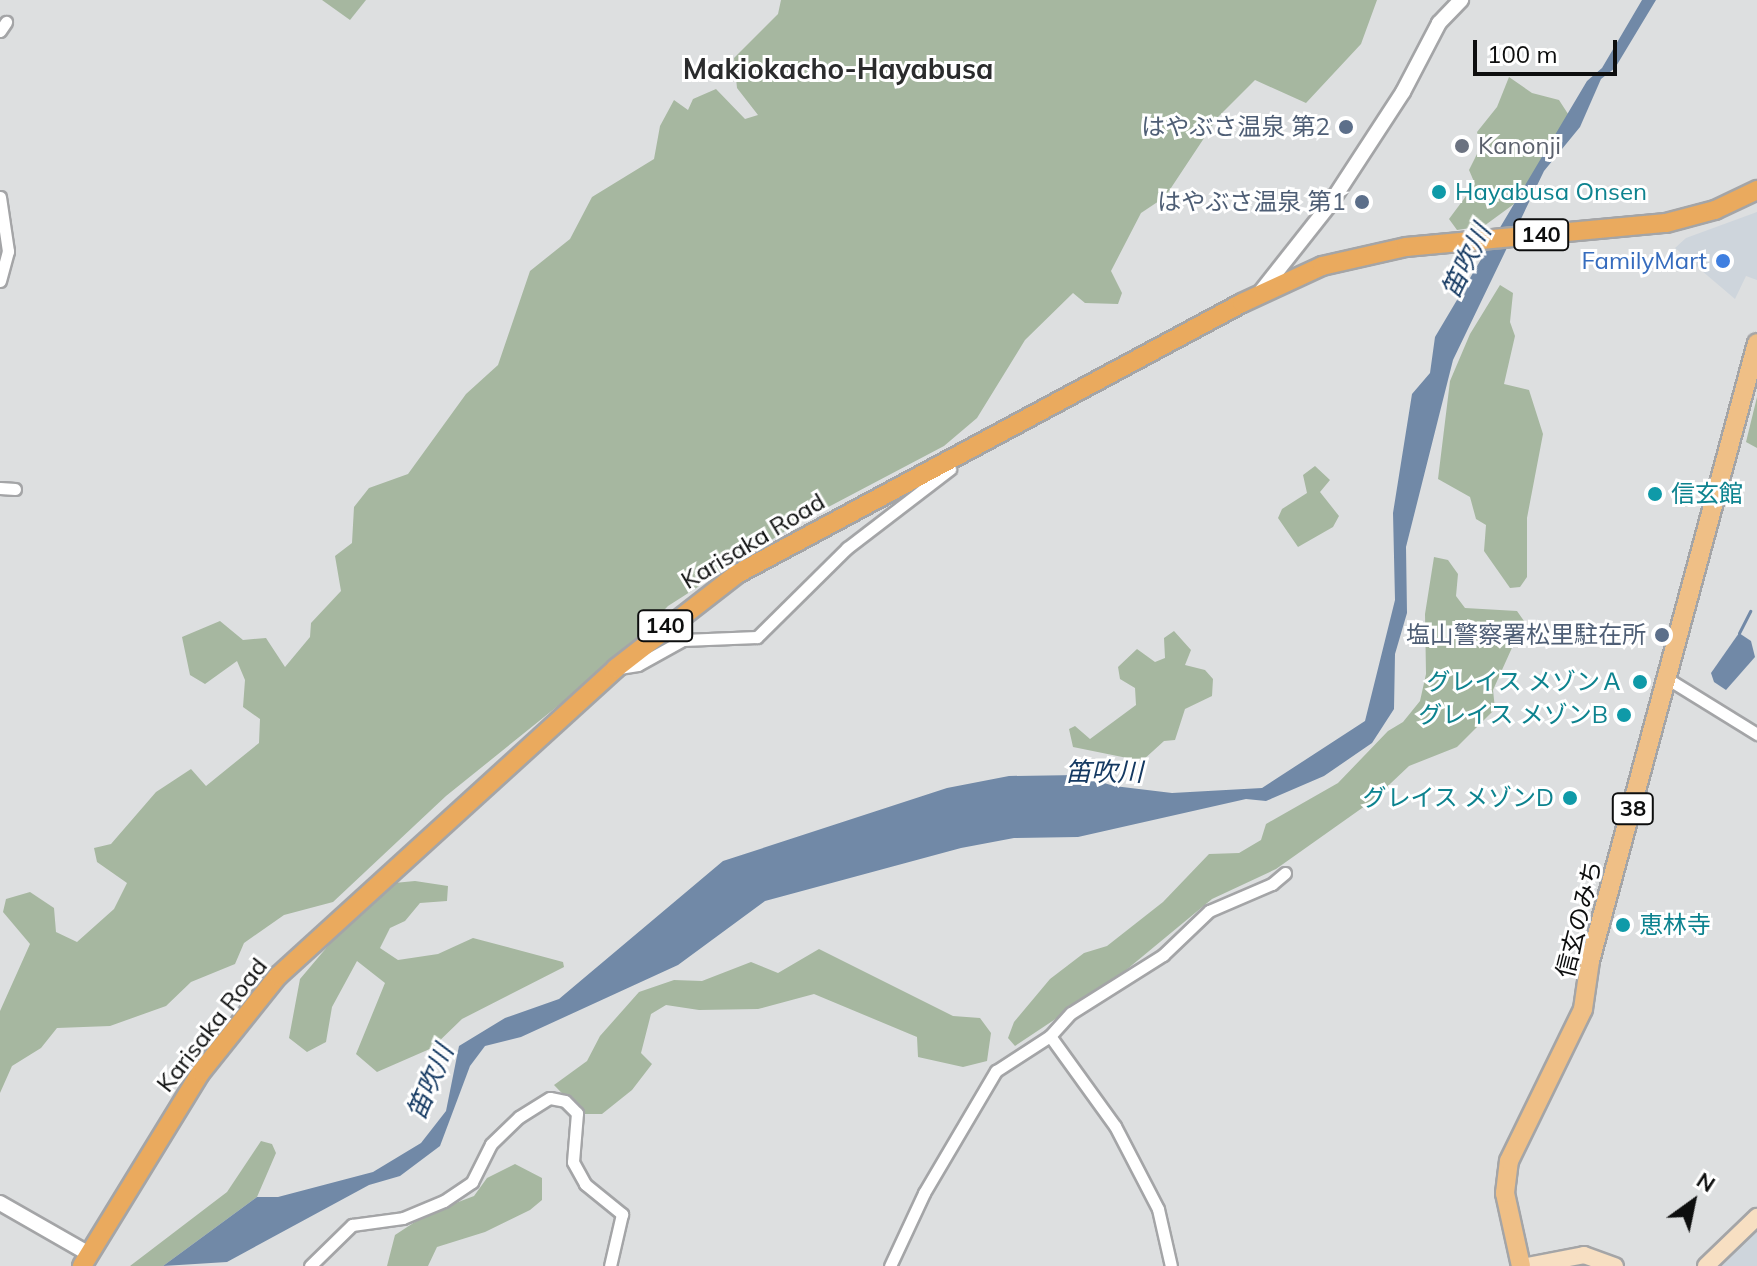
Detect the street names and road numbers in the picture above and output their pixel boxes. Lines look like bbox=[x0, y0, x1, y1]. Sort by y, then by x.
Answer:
road number: 140 bbox=[1513, 217, 1569, 253]
street label: Karisaka Road bbox=[676, 487, 830, 595]
road number: 140 bbox=[637, 608, 693, 644]
road number: 38 bbox=[1611, 791, 1655, 827]
street label: 信玄のみち bbox=[1551, 857, 1607, 981]
street label: Karisaka Road bbox=[151, 952, 273, 1098]

